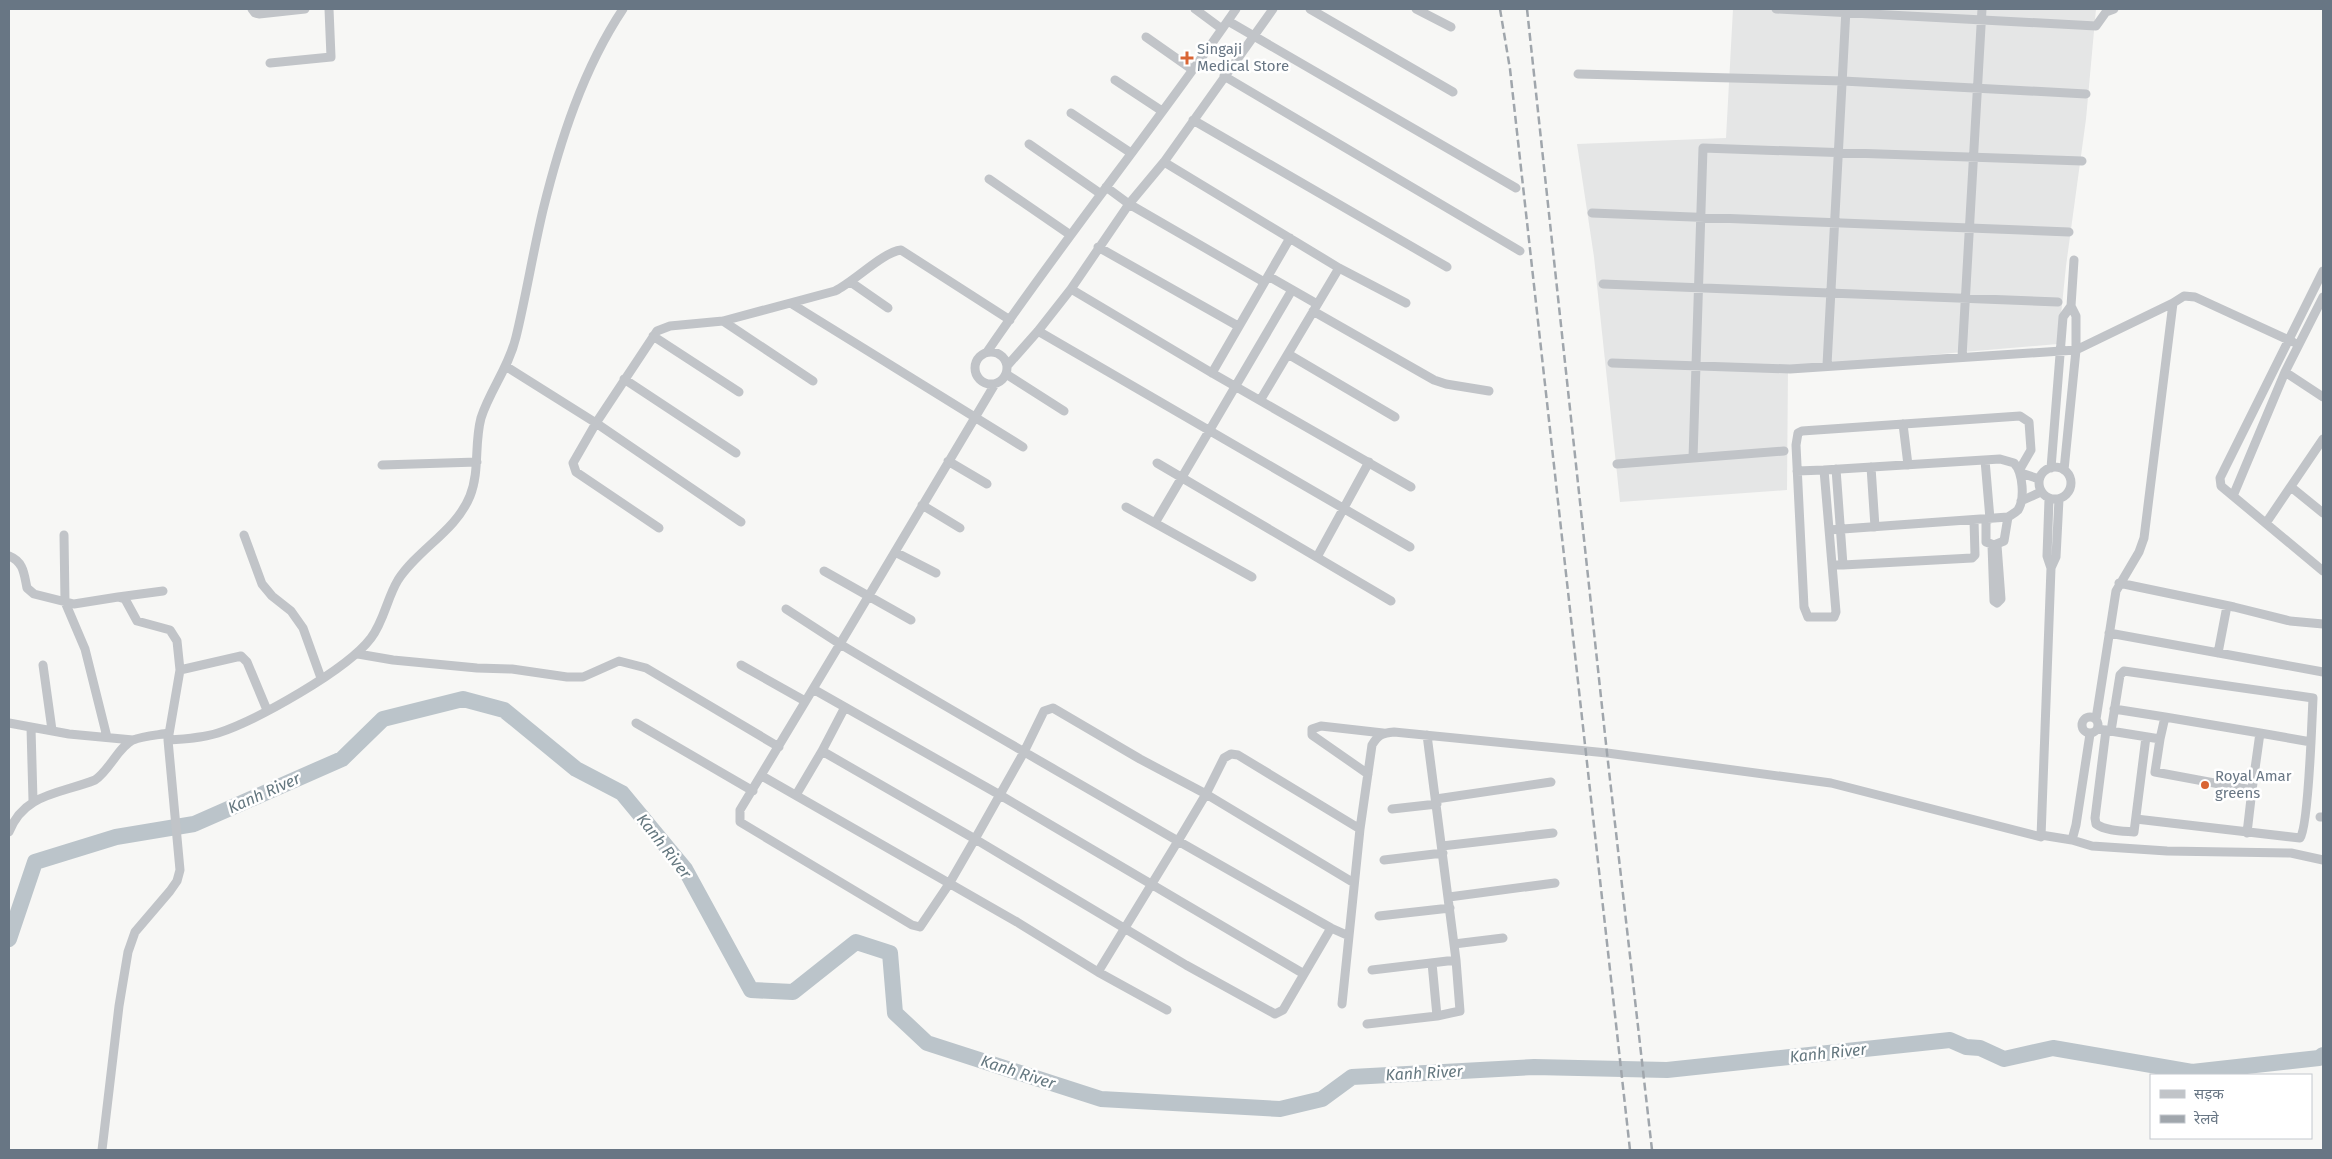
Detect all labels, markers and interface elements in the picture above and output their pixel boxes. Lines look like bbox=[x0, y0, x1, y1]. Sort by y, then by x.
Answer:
place label: Singaji Medical Store bbox=[1197, 40, 1289, 75]
marker: Singaji Medical Store bbox=[1181, 52, 1193, 64]
place label: Royal Amar greens bbox=[2215, 767, 2292, 802]
water label: Kanh River bbox=[225, 768, 304, 817]
marker: Royal Amar greens bbox=[2199, 779, 2211, 791]
water label: Kanh River bbox=[633, 810, 696, 883]
water label: Kanh River bbox=[1789, 1039, 1868, 1066]
water label: Kanh River bbox=[978, 1051, 1058, 1093]
water label: Kanh River bbox=[1385, 1061, 1464, 1085]
legend bbox=[2150, 1074, 2312, 1139]
text: सड़क bbox=[2194, 1085, 2224, 1103]
text: रेलवे bbox=[2193, 1110, 2219, 1128]

